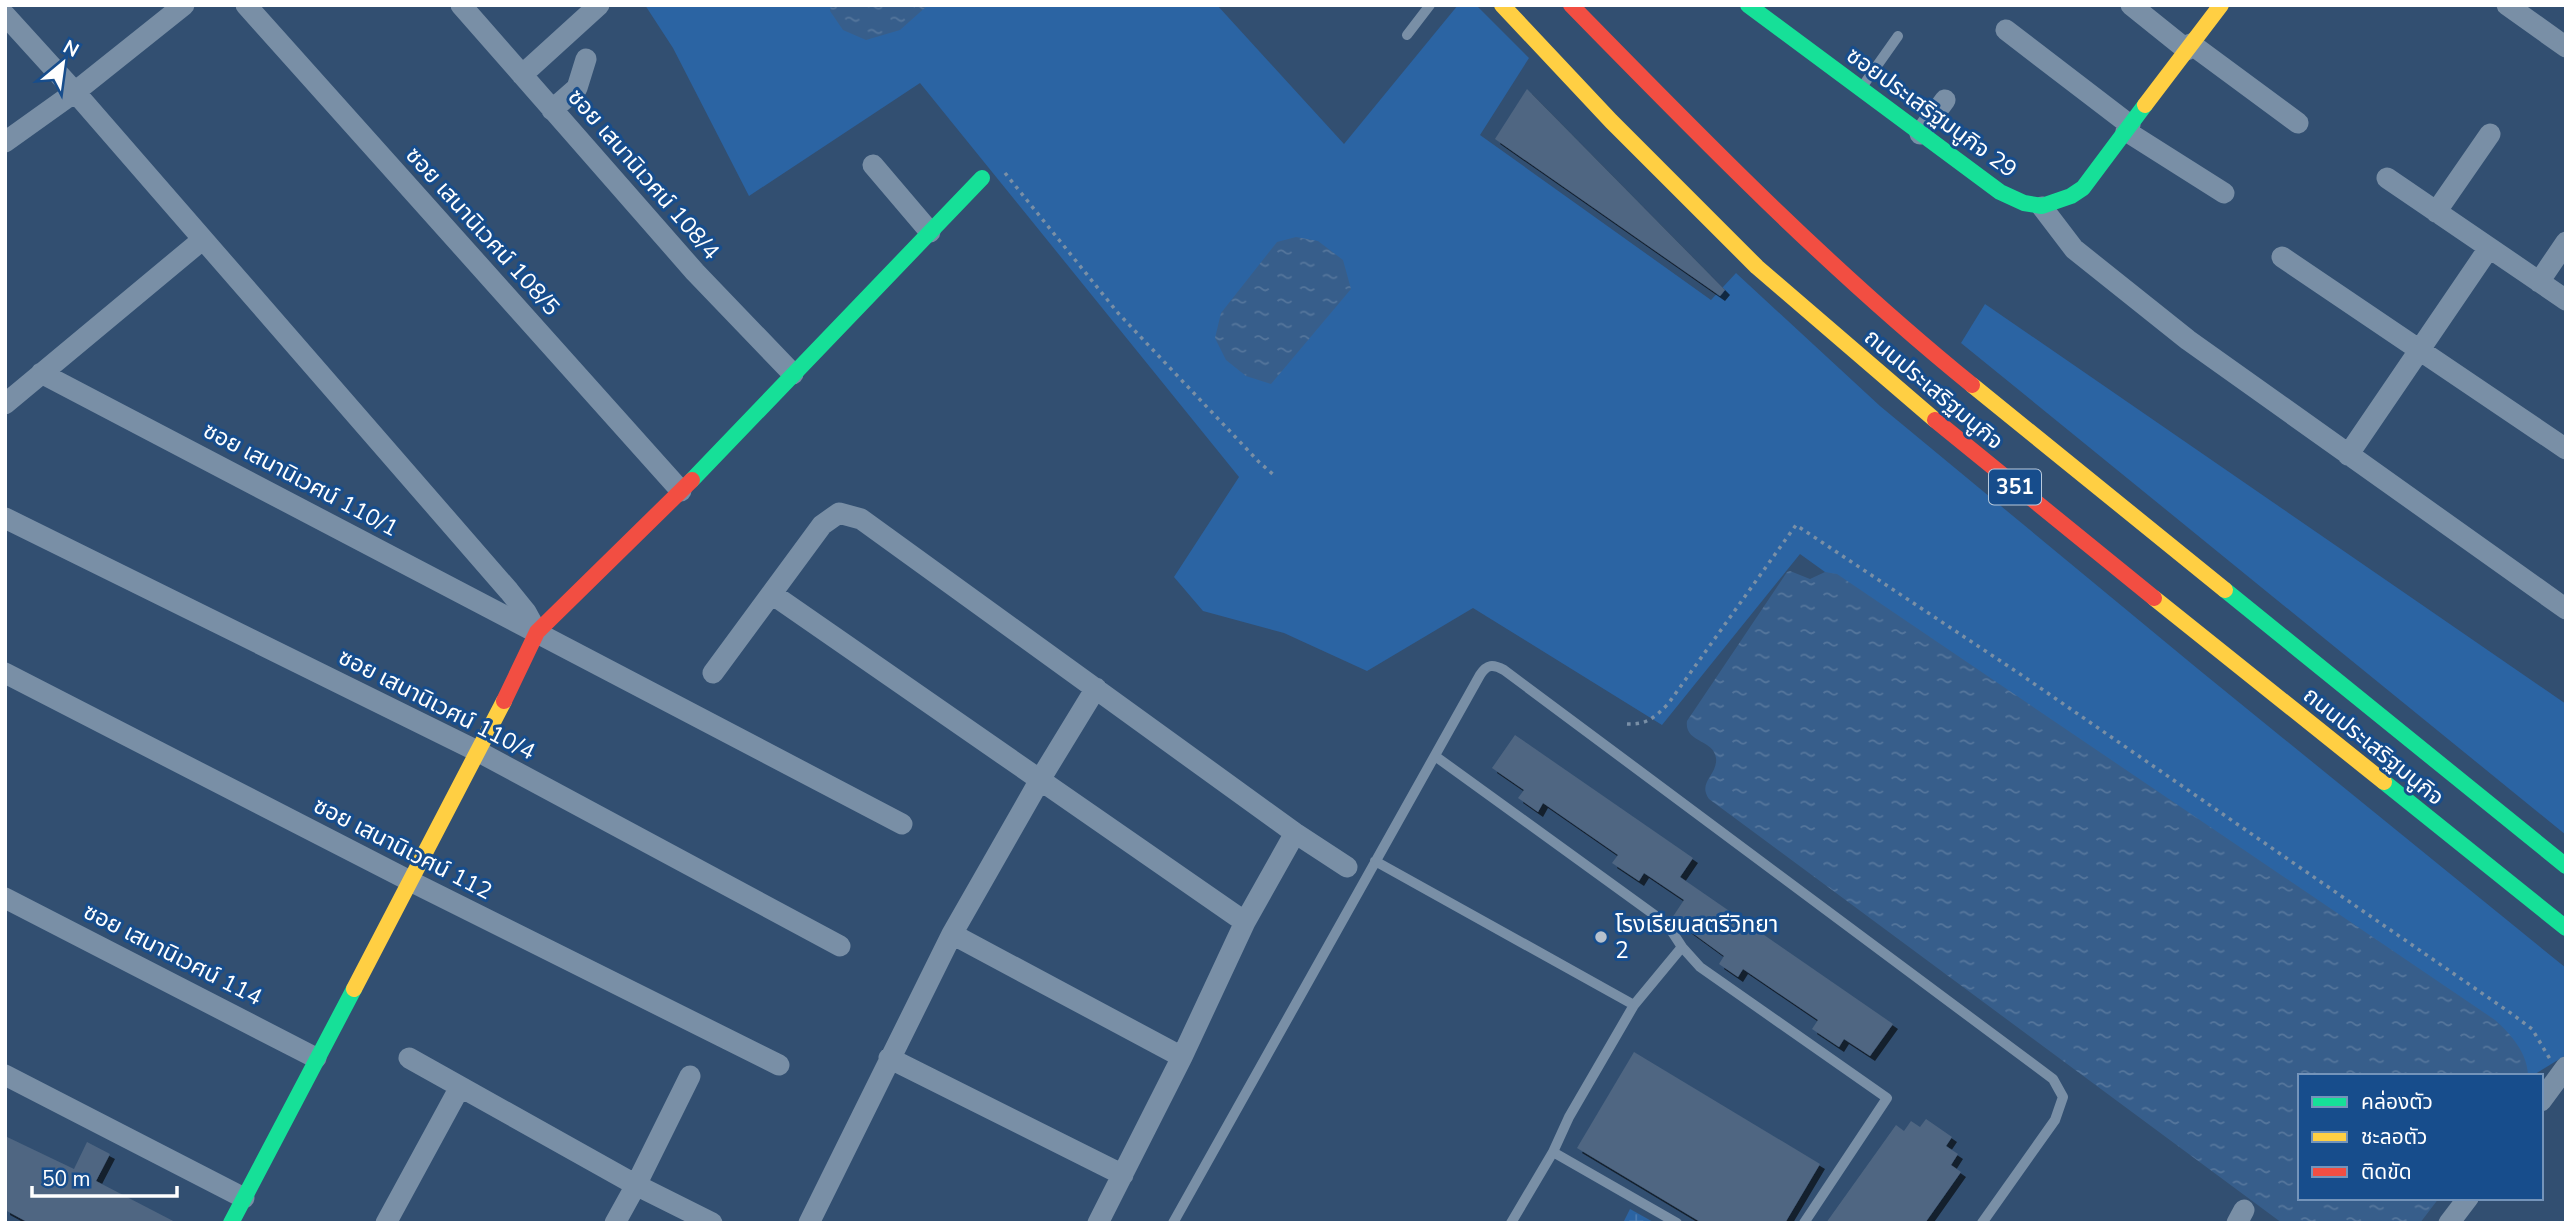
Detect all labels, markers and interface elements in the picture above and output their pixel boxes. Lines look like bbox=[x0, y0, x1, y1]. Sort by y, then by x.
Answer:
north arrow bbox=[28, 28, 98, 98]
text: N bbox=[58, 34, 83, 64]
street label: ซอยประเสริฐมนูกิจ 29 bbox=[1840, 40, 2023, 185]
street label: ซอย เสนานิเวศน์ 108/4 bbox=[561, 82, 726, 266]
street label: ซอย เสนานิเวศน์ 108/5 bbox=[399, 140, 567, 322]
street label: ถนนประเสริฐมนูกิจ bbox=[1858, 322, 2010, 457]
street label: ซอย เสนานิเวศน์ 110/1 bbox=[198, 415, 404, 544]
road number: 351 bbox=[1989, 470, 2041, 504]
street label: ซอย เสนานิเวศน์ 110/4 bbox=[333, 641, 540, 767]
street label: ถนนประเสริฐมนูกิจ bbox=[2297, 680, 2451, 813]
street label: ซอย เสนานิเวศน์ 112 bbox=[308, 790, 497, 907]
street label: ซอย เสนานิเวศน์ 114 bbox=[78, 896, 267, 1013]
place label: โรงเรียนสตรีวิทยา 2 bbox=[1615, 909, 1778, 966]
marker: โรงเรียนสตรีวิทยา 2 bbox=[1593, 929, 1609, 945]
legend bbox=[2298, 1074, 2543, 1200]
text: คล่องตัว bbox=[2361, 1088, 2433, 1116]
text: ชะลอตัว bbox=[2361, 1123, 2427, 1151]
scale bar bbox=[32, 1154, 177, 1198]
text: ติดขัด bbox=[2361, 1158, 2412, 1186]
text: 50 m bbox=[42, 1165, 91, 1193]

